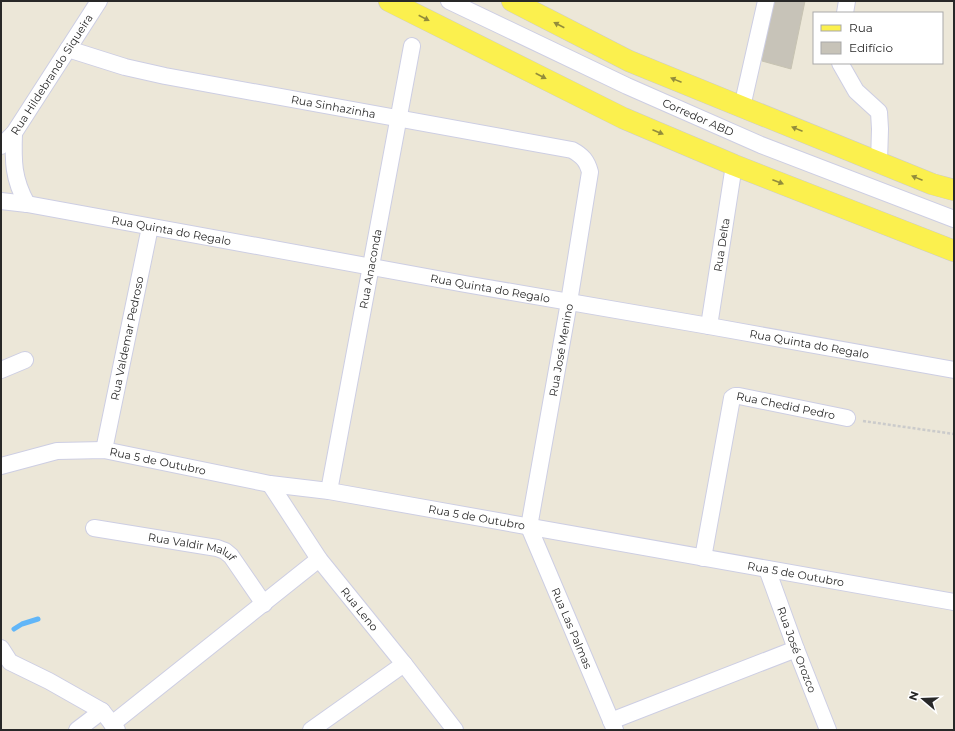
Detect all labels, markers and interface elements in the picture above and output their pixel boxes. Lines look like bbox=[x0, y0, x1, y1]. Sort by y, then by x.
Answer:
street label: Rua Hildebrando Siqueira bbox=[8, 11, 96, 138]
legend bbox=[813, 12, 943, 64]
one-way arrow bbox=[418, 15, 430, 22]
text: Rua bbox=[849, 20, 873, 35]
one-way arrow bbox=[553, 22, 564, 28]
text: Edifício bbox=[849, 40, 893, 55]
one-way arrow bbox=[535, 73, 546, 80]
one-way arrow bbox=[670, 77, 682, 83]
street label: Rua Sinhazinha bbox=[290, 92, 377, 121]
street label: Corredor ABD bbox=[660, 95, 736, 139]
one-way arrow bbox=[791, 126, 802, 132]
one-way arrow bbox=[652, 130, 664, 136]
one-way arrow bbox=[912, 175, 923, 181]
one-way arrow bbox=[772, 180, 784, 186]
street label: Rua Quinta do Regalo bbox=[111, 213, 232, 248]
street label: Rua Delta bbox=[711, 217, 733, 273]
street label: Rua Anaconda bbox=[356, 228, 385, 310]
street label: Rua Quinta do Regalo bbox=[429, 271, 551, 306]
street label: Rua Valdemar Pedroso bbox=[107, 275, 147, 402]
street label: Rua José Menino bbox=[546, 302, 576, 397]
street label: Rua Quinta do Regalo bbox=[748, 326, 870, 362]
street label: Rua Chedid Pedro bbox=[735, 389, 837, 422]
street label: Rua 5 de Outubro bbox=[108, 444, 207, 478]
street label: Rua 5 de Outubro bbox=[427, 502, 526, 533]
street label: Rua Valdir Maluf bbox=[147, 530, 240, 564]
street label: Rua 5 de Outubro bbox=[746, 558, 845, 589]
street label: Rua Leno bbox=[338, 584, 381, 634]
street label: Rua Las Palmas bbox=[549, 586, 595, 671]
street label: Rua José Orozco bbox=[774, 605, 820, 695]
north arrow bbox=[903, 679, 943, 719]
text: N bbox=[905, 689, 922, 702]

